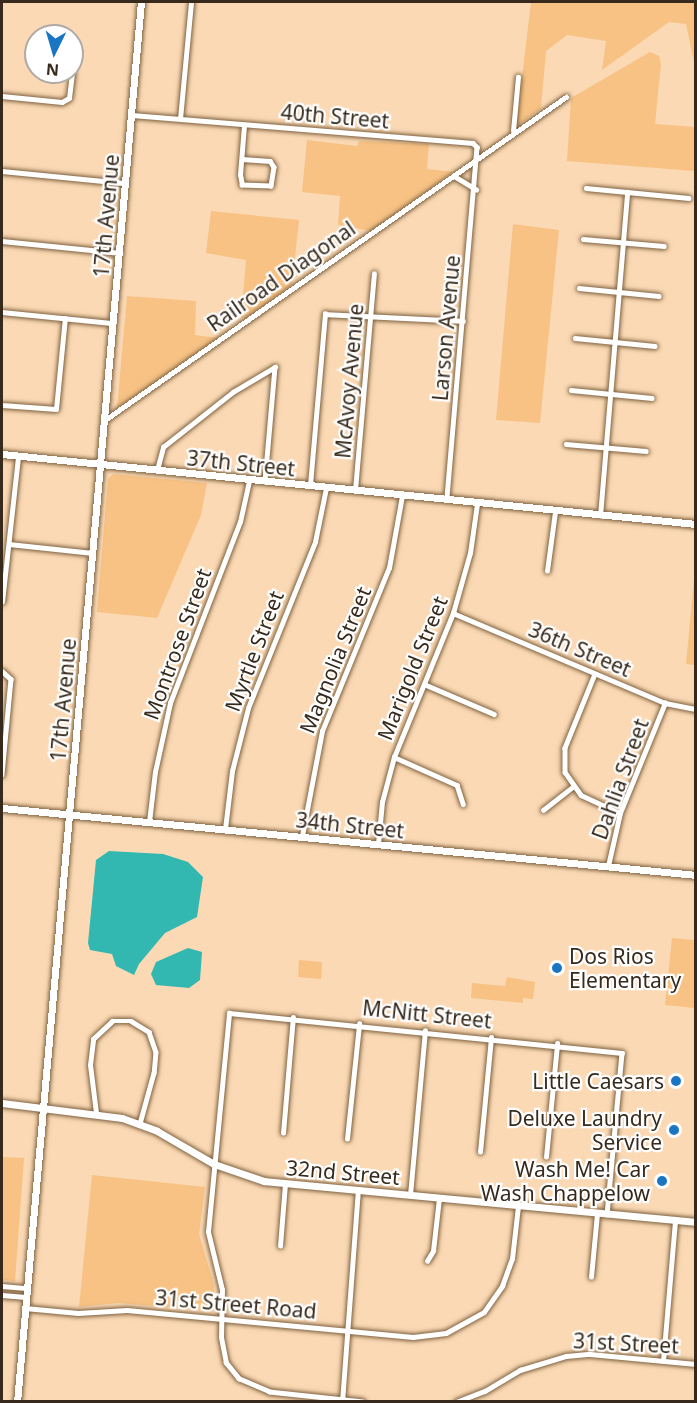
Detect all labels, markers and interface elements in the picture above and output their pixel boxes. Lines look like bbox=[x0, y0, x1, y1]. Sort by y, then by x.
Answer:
north arrow bbox=[24, 24, 84, 84]
text: N bbox=[45, 58, 60, 81]
street label: 40th Street bbox=[280, 99, 390, 133]
street label: 17th Avenue bbox=[88, 153, 124, 279]
street label: Railroad Diagonal bbox=[202, 215, 360, 337]
street label: Larson Avenue bbox=[427, 254, 465, 402]
street label: McAvoy Avenue bbox=[330, 302, 368, 460]
street label: 37th Street bbox=[186, 445, 296, 481]
street label: Montrose Street bbox=[138, 565, 216, 723]
street label: Magnolia Street bbox=[294, 583, 376, 737]
street label: Myrtle Street bbox=[219, 587, 289, 715]
street label: Marigold Street bbox=[372, 592, 452, 744]
street label: 36th Street bbox=[525, 616, 635, 682]
street label: 17th Avenue bbox=[45, 637, 81, 763]
street label: Dahlia Street bbox=[586, 715, 654, 843]
street label: 34th Street bbox=[295, 807, 405, 843]
place label: Dos Rios Elementary bbox=[569, 943, 681, 993]
marker: Dos Rios Elementary bbox=[550, 961, 564, 975]
street label: McNitt Street bbox=[361, 995, 493, 1033]
place label: Little Caesars bbox=[532, 1068, 664, 1094]
marker: Little Caesars bbox=[669, 1074, 683, 1088]
place label: Deluxe Laundry Service bbox=[507, 1105, 662, 1155]
marker: Deluxe Laundry Service bbox=[667, 1123, 681, 1137]
street label: 32nd Street bbox=[285, 1154, 401, 1190]
place label: Wash Me! Car Wash Chappelow bbox=[481, 1156, 650, 1206]
marker: Wash Me! Car Wash Chappelow bbox=[655, 1174, 669, 1188]
street label: 31st Street Road bbox=[154, 1284, 318, 1324]
street label: 31st Street bbox=[573, 1328, 679, 1358]

